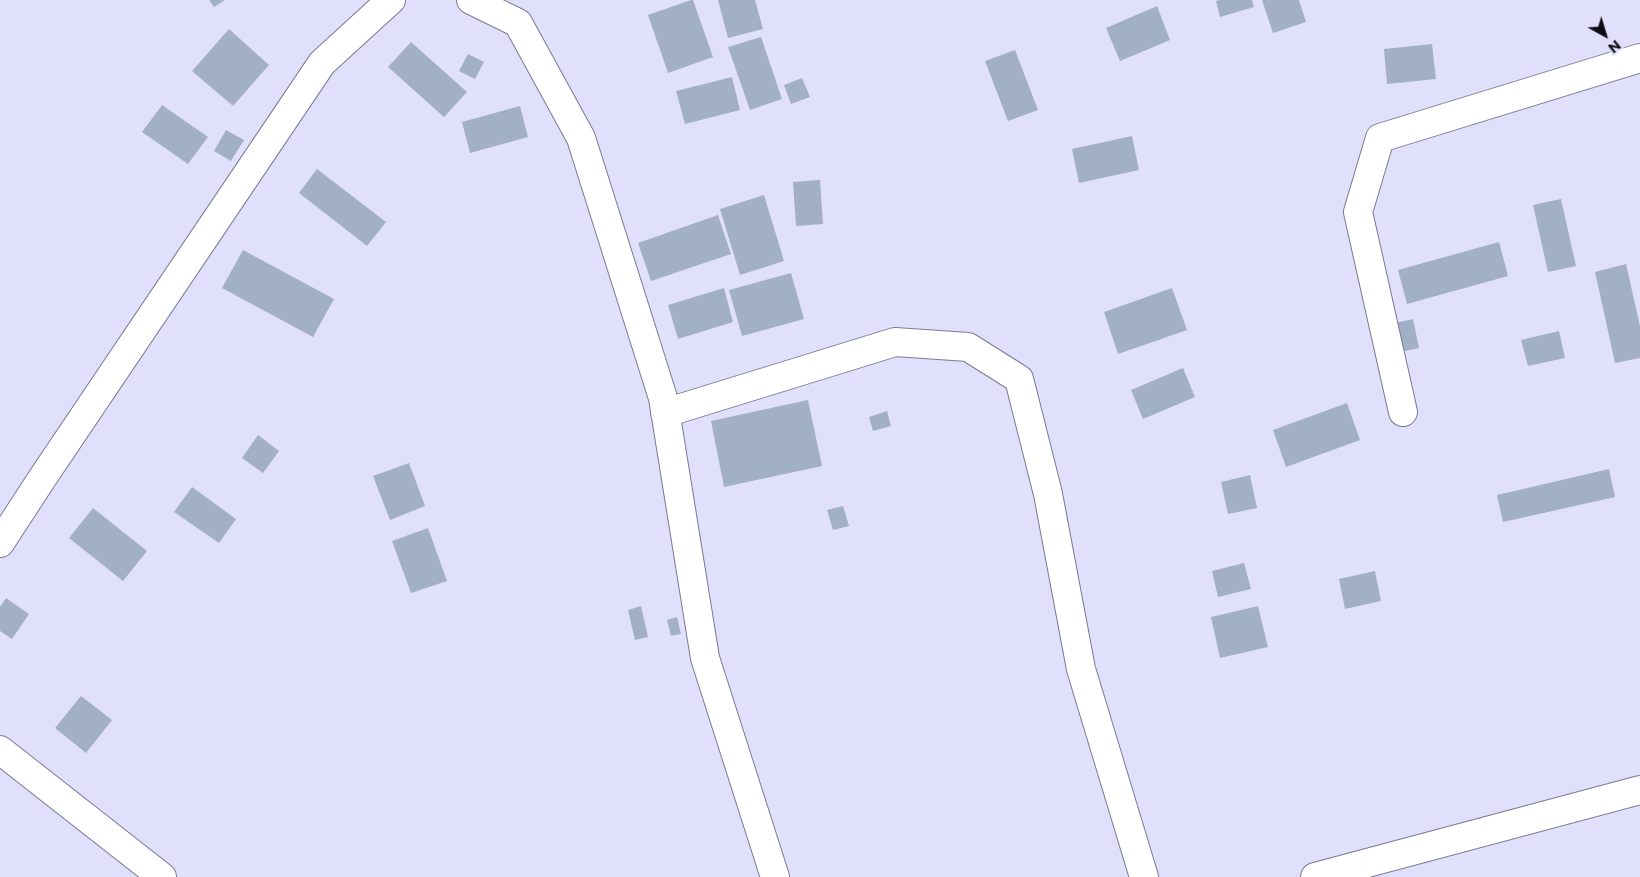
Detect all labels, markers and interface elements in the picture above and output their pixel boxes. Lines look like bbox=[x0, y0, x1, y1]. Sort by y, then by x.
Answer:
north arrow bbox=[1580, 10, 1630, 60]
text: N bbox=[1604, 36, 1624, 57]

